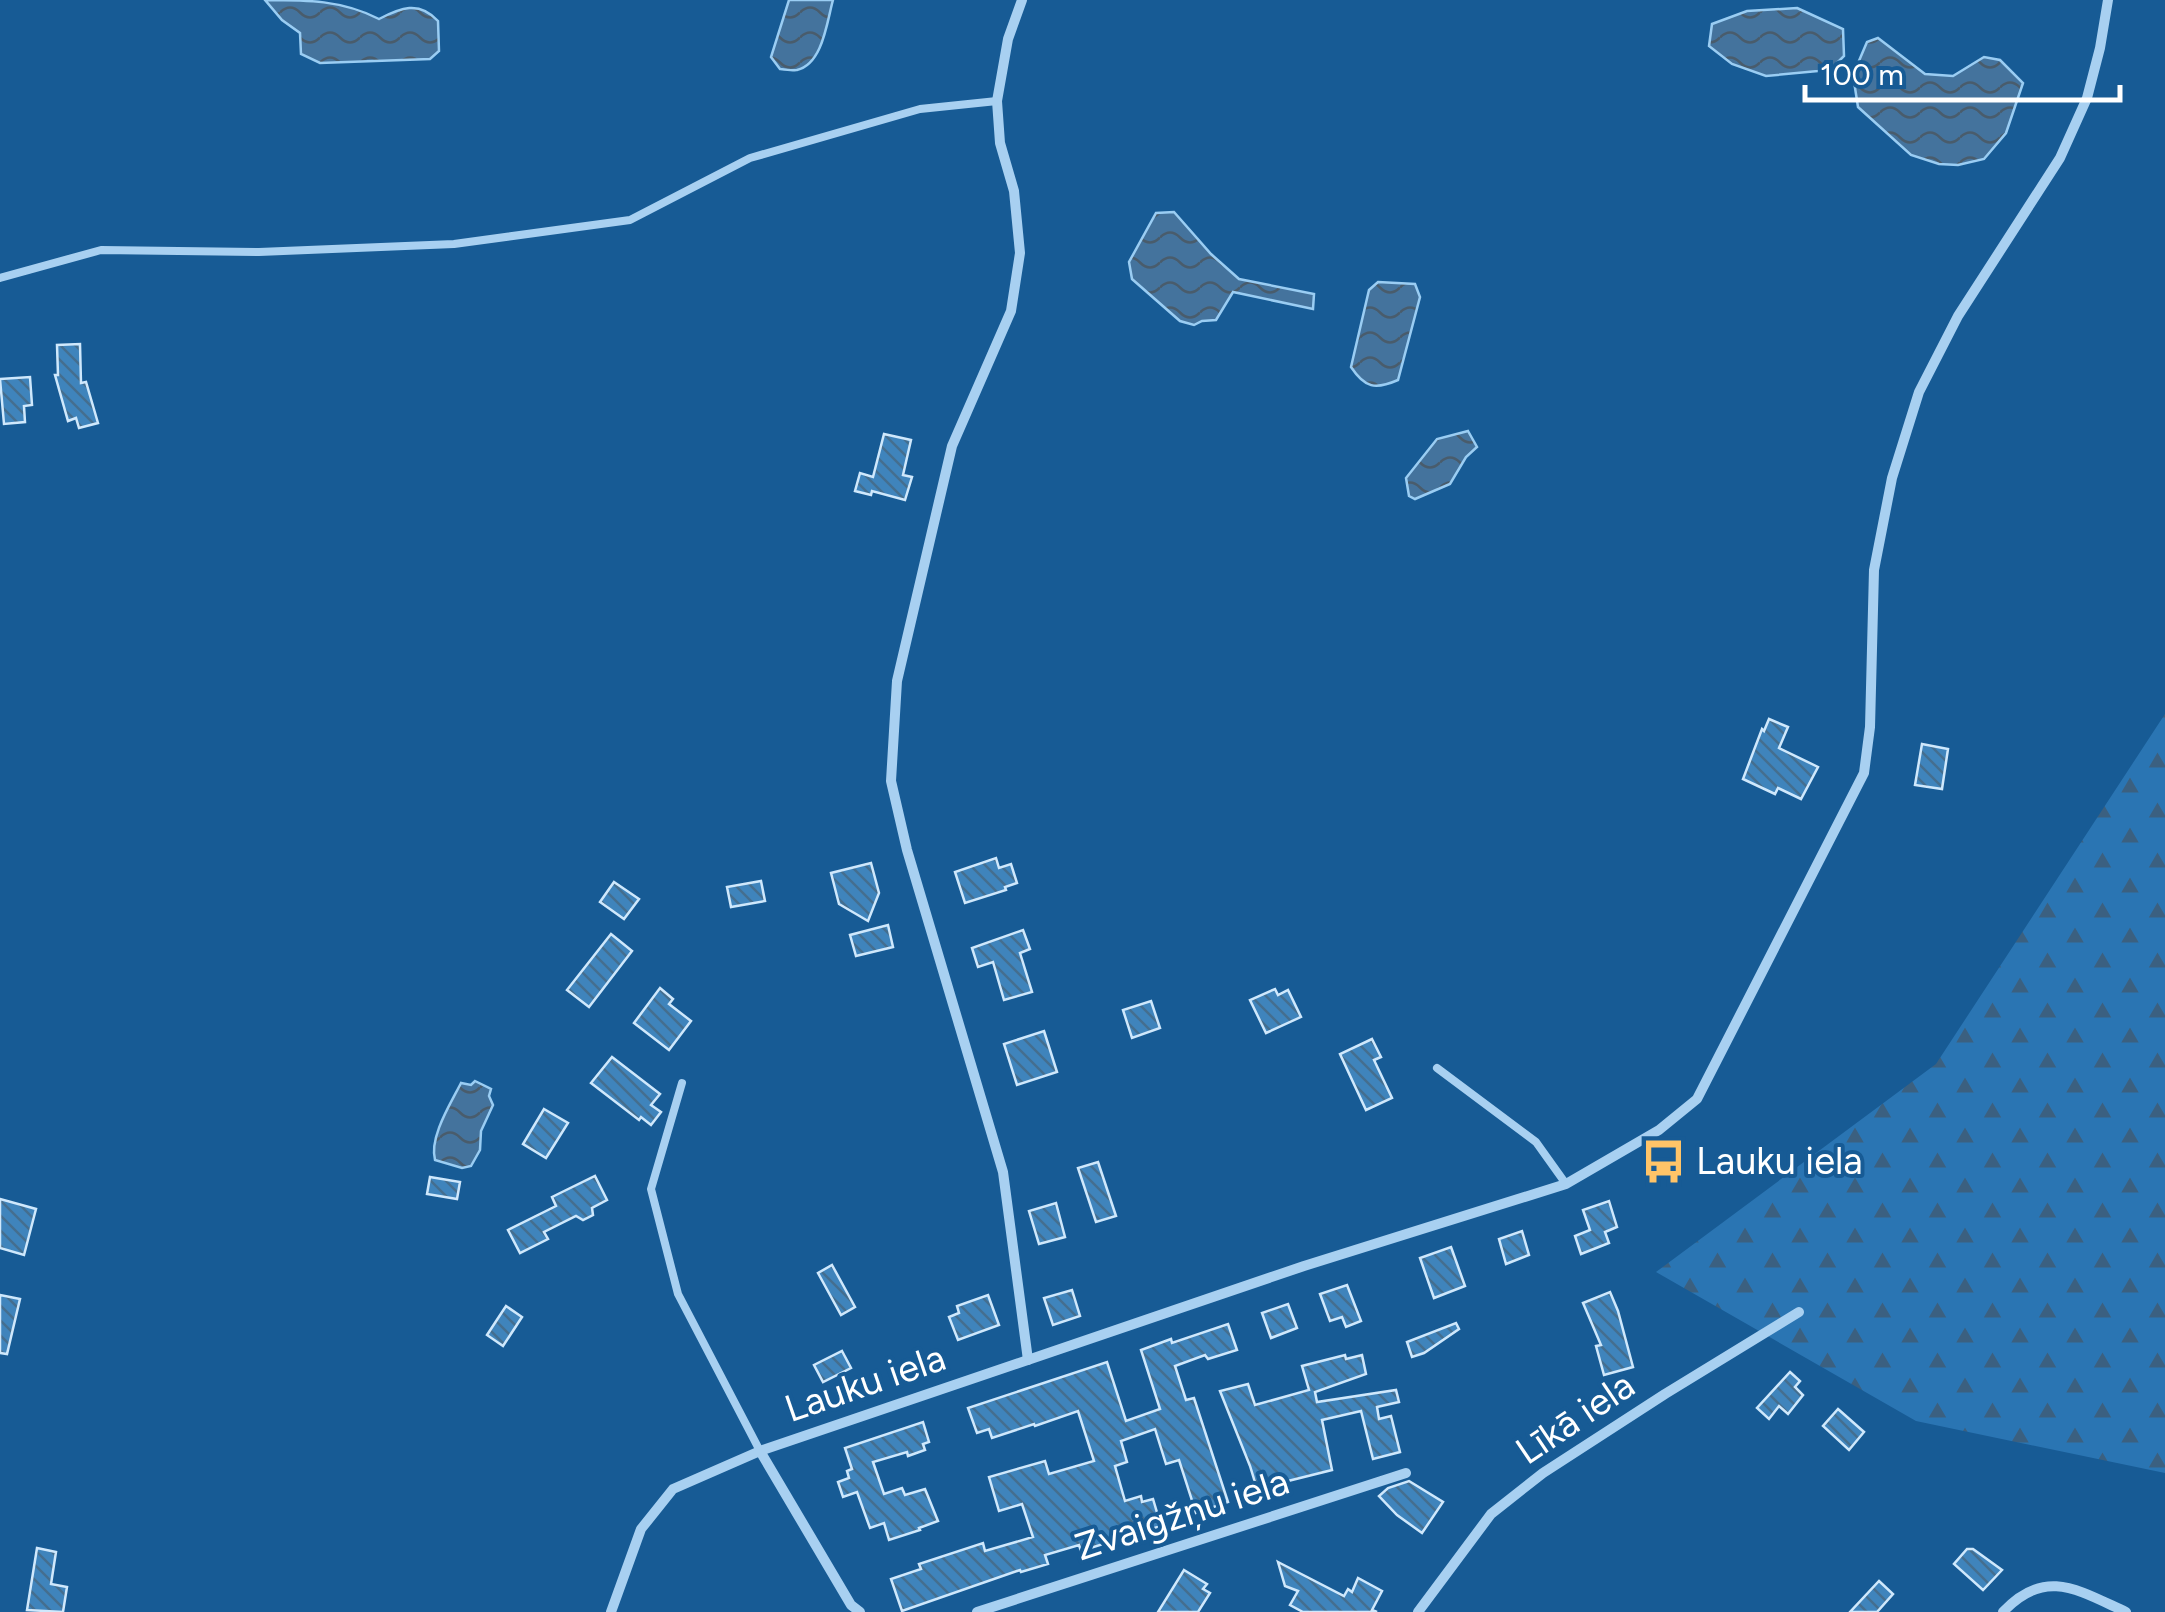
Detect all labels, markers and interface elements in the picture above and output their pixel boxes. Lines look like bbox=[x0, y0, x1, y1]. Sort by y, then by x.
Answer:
scale bar bbox=[1805, 40, 2120, 102]
text: 100 m bbox=[1820, 56, 1904, 93]
bus stop icon: Lauku iela bbox=[1639, 1137, 1687, 1185]
place label: Lauku iela bbox=[1696, 1138, 1863, 1184]
street label: Lauku iela bbox=[779, 1334, 951, 1432]
street label: Līkā iela bbox=[1507, 1362, 1643, 1474]
street label: Zvaigžņu iela bbox=[1069, 1458, 1295, 1570]

